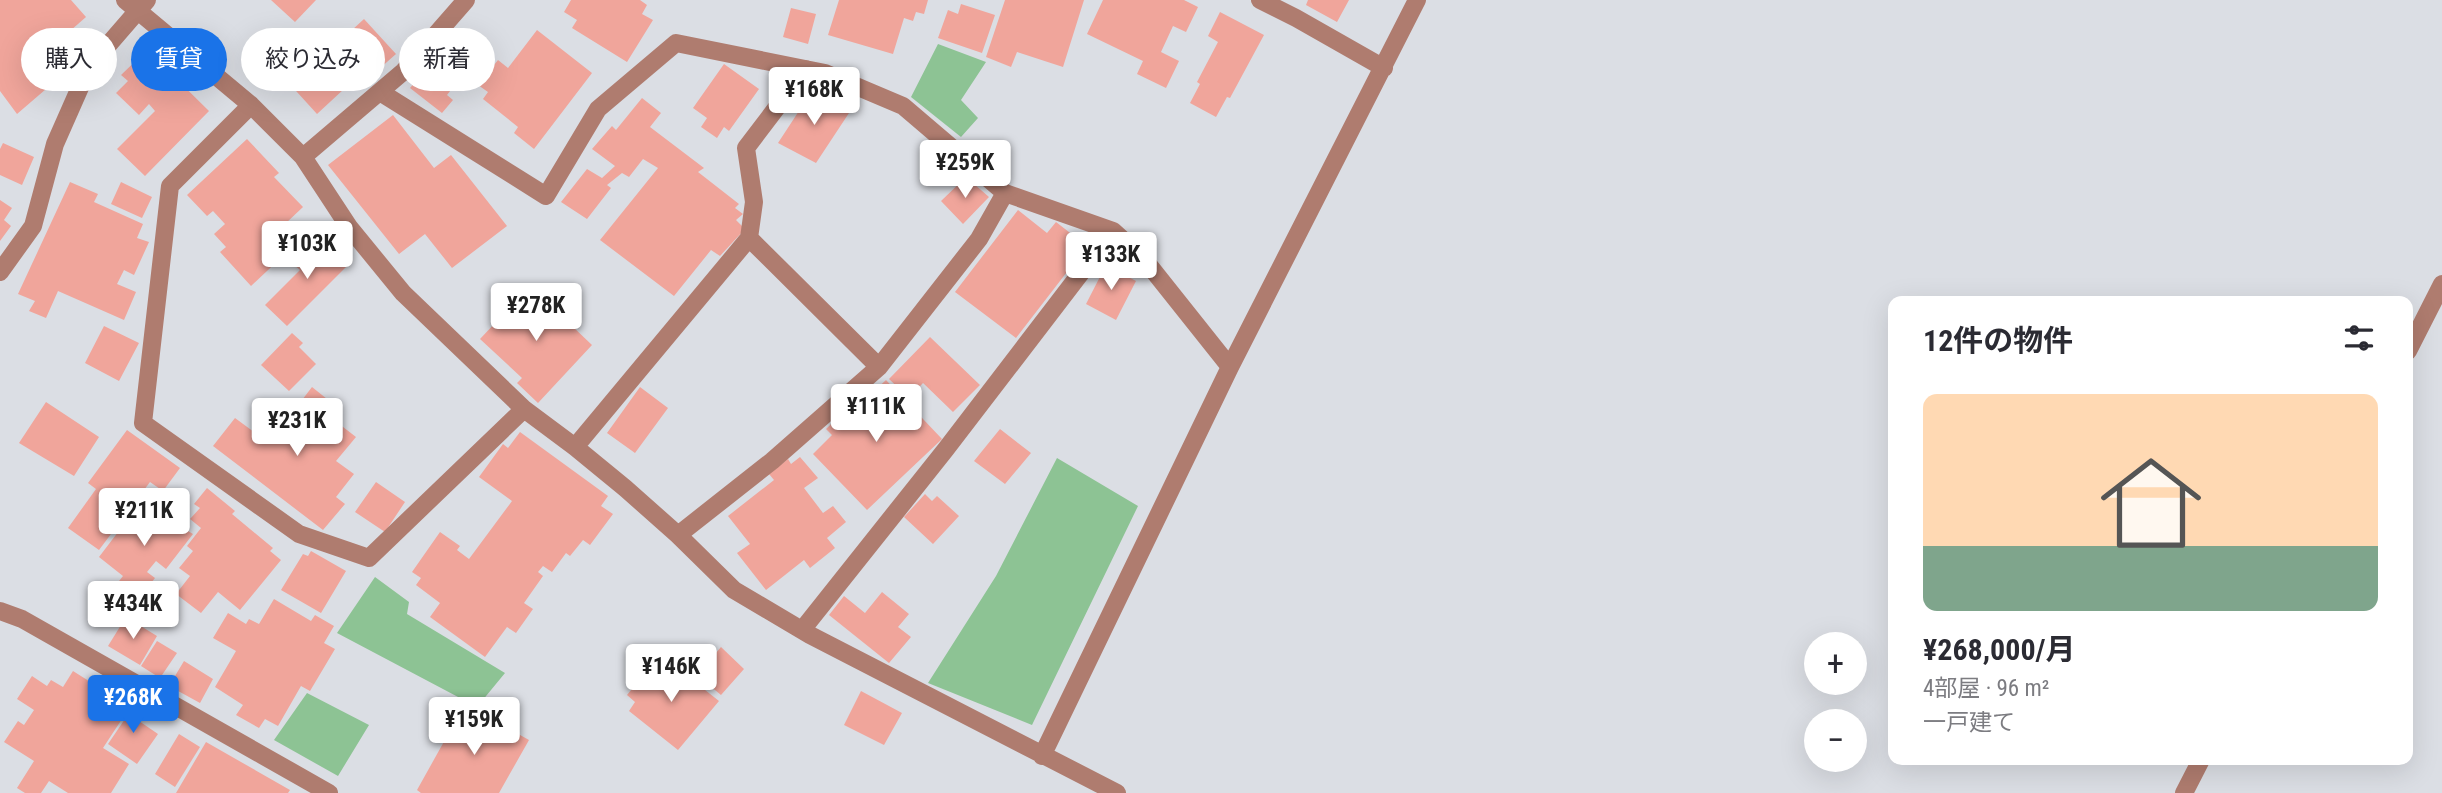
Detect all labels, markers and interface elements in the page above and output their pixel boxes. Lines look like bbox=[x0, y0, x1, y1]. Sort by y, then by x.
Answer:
chip: 購入 bbox=[21, 28, 117, 91]
chip: 賃貸 bbox=[131, 28, 227, 91]
chip: 絞り込み bbox=[241, 28, 385, 91]
chip: 新着 bbox=[399, 28, 495, 91]
pin: ¥168K bbox=[765, 68, 863, 127]
text: ¥168K bbox=[785, 76, 843, 103]
pin: ¥259K bbox=[916, 140, 1014, 200]
text: ¥259K bbox=[936, 149, 994, 176]
pin: ¥103K bbox=[258, 222, 356, 281]
text: ¥103K bbox=[278, 230, 336, 257]
pin: ¥133K bbox=[1062, 232, 1160, 292]
text: ¥133K bbox=[1082, 241, 1140, 268]
pin: ¥278K bbox=[487, 284, 585, 343]
text: ¥278K bbox=[507, 292, 565, 319]
icon: filters bbox=[2340, 319, 2378, 357]
text: 12件の物件 bbox=[1923, 323, 2073, 358]
pin: ¥111K bbox=[827, 384, 925, 444]
text: ¥111K bbox=[847, 393, 905, 420]
pin: ¥231K bbox=[248, 398, 346, 458]
text: ¥231K bbox=[268, 407, 326, 434]
icon: home bbox=[2088, 440, 2214, 566]
pin: ¥211K bbox=[95, 489, 193, 548]
text: ¥211K bbox=[115, 497, 173, 524]
pin: ¥434K bbox=[84, 582, 182, 641]
text: ¥434K bbox=[104, 590, 162, 617]
map controls bbox=[1804, 632, 1867, 772]
button: + bbox=[1804, 632, 1867, 695]
text: ¥268,000/月 bbox=[1923, 632, 2076, 667]
pin: ¥146K bbox=[622, 644, 720, 704]
text: ¥146K bbox=[642, 653, 700, 680]
text: 4部屋 · 96 m² bbox=[1923, 675, 2049, 702]
pin: ¥268K bbox=[84, 676, 182, 735]
text: ¥268K bbox=[104, 684, 162, 711]
pin: ¥159K bbox=[425, 698, 523, 757]
text: ¥159K bbox=[445, 706, 503, 733]
button: − bbox=[1804, 709, 1867, 772]
text: 一戸建て bbox=[1923, 709, 2015, 736]

